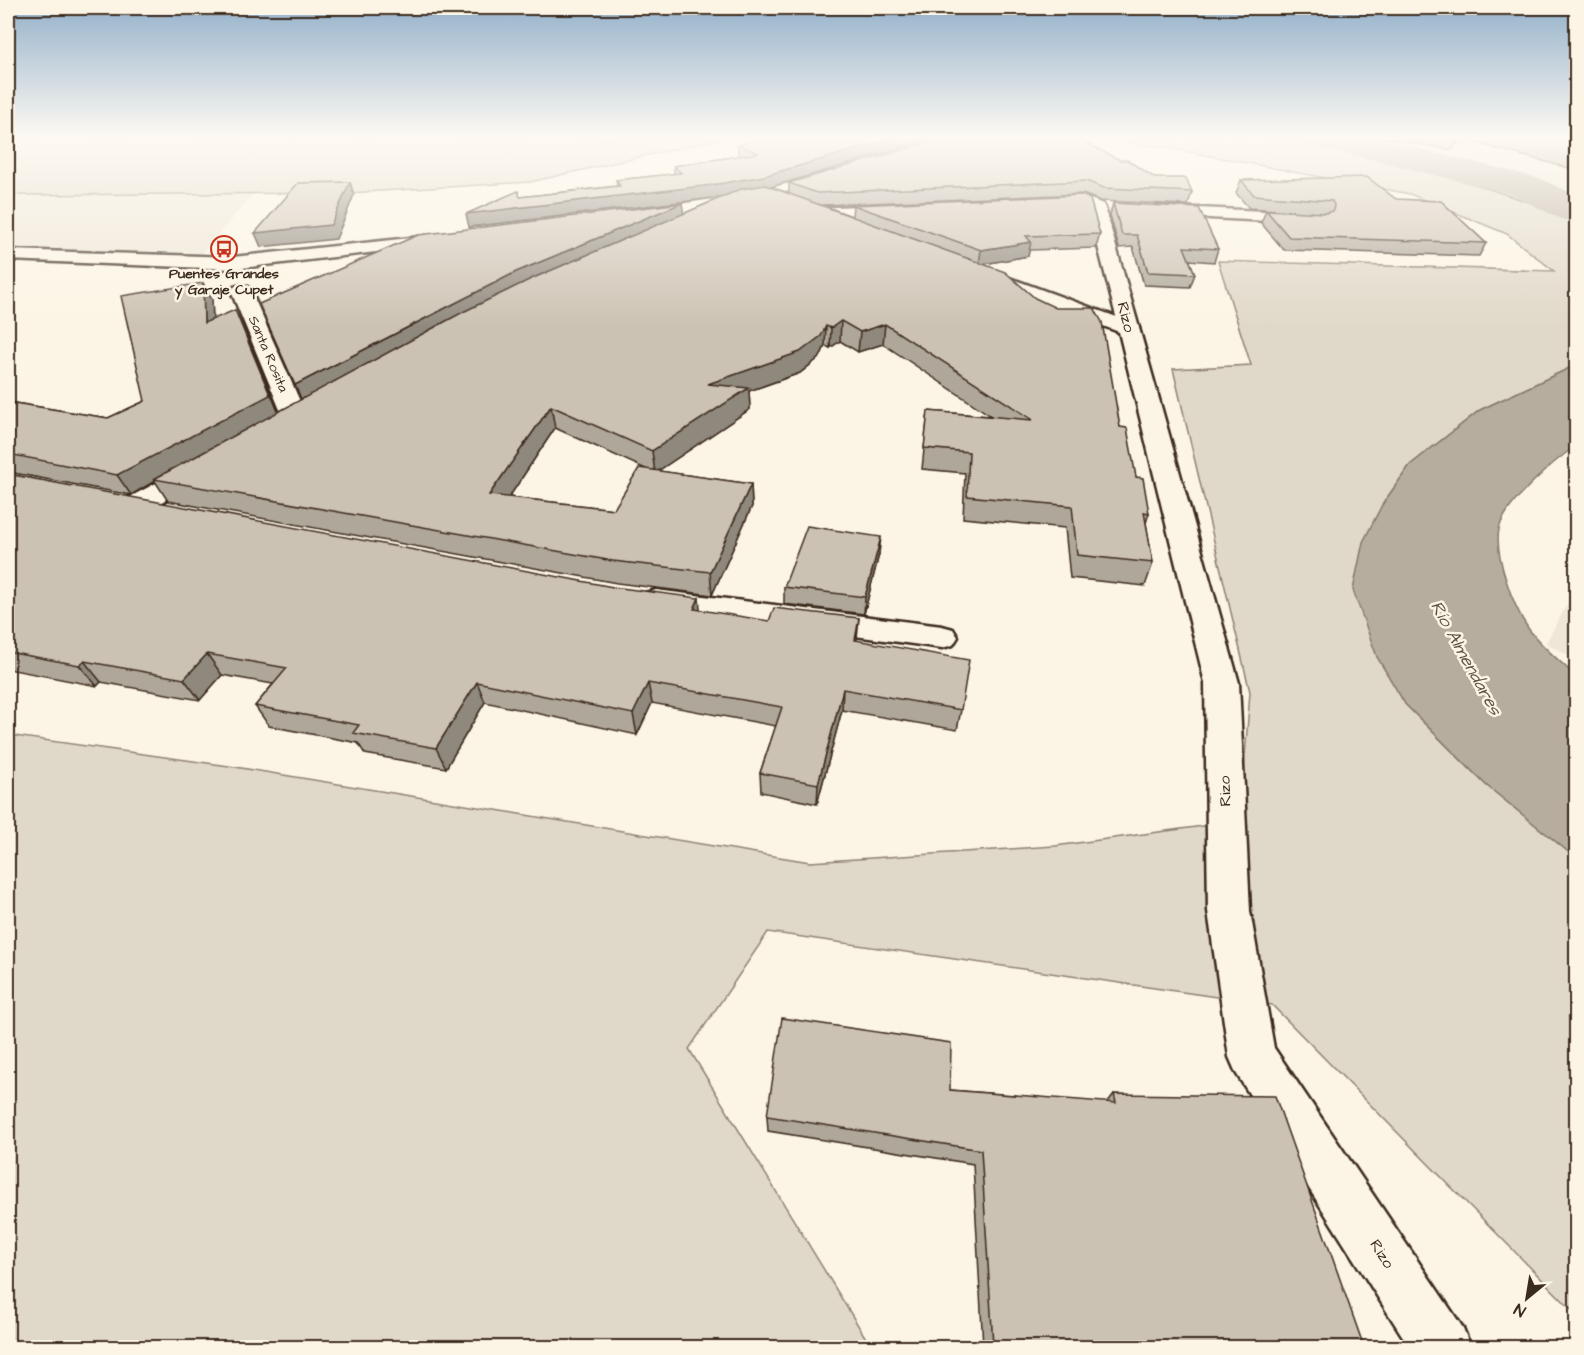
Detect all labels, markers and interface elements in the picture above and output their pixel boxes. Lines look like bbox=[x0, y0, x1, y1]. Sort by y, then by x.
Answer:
bus stop icon: Puentes Grandes y Garaje Cupet bbox=[209, 234, 239, 264]
place label: Puentes Grandes y Garaje Cupet bbox=[169, 264, 279, 300]
street label: Rizo bbox=[1111, 299, 1141, 335]
street label: Santa Rosita bbox=[243, 313, 293, 395]
water label: Río Almendares bbox=[1424, 596, 1508, 720]
street label: Rizo bbox=[1213, 775, 1237, 807]
street label: Rizo bbox=[1364, 1235, 1400, 1273]
north arrow bbox=[1497, 1268, 1557, 1328]
text: N bbox=[1510, 1298, 1530, 1322]

